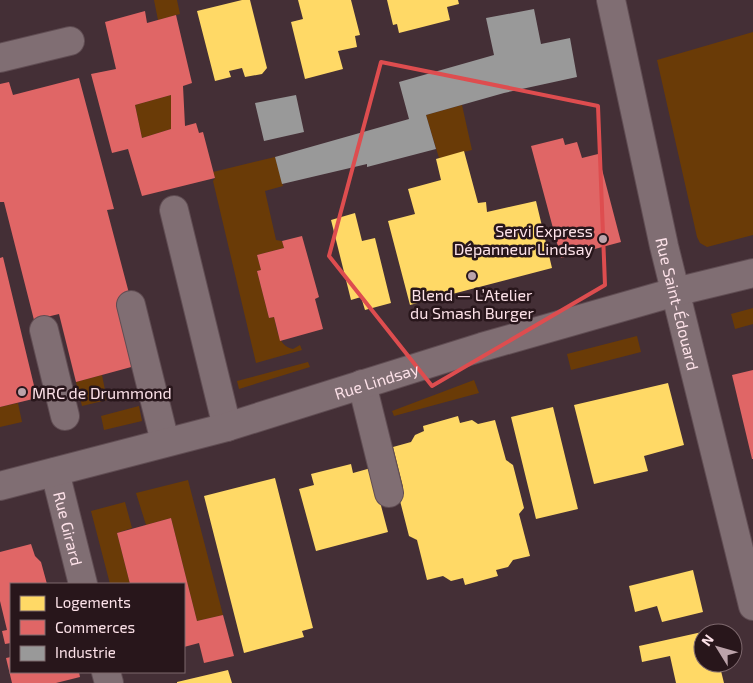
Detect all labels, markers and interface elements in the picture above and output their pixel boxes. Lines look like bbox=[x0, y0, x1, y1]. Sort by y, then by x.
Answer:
place label: Servi Express Dépanneur Lindsay bbox=[454, 221, 594, 258]
marker: Servi Express Dépanneur Lindsay bbox=[597, 233, 609, 245]
street label: Rue Saint-Édouard bbox=[653, 236, 704, 372]
marker: Blend — L’Atelier du Smash Burger bbox=[466, 270, 478, 282]
place label: Blend — L’Atelier du Smash Burger bbox=[410, 285, 535, 322]
street label: Rue Lindsay bbox=[332, 358, 421, 402]
place label: MRC de Drummond bbox=[32, 383, 172, 402]
marker: MRC de Drummond bbox=[16, 386, 28, 398]
street label: Rue Girard bbox=[51, 489, 87, 567]
legend bbox=[10, 583, 185, 673]
text: Logements bbox=[55, 593, 131, 611]
text: Commerces bbox=[55, 618, 135, 636]
north arrow bbox=[693, 623, 743, 673]
text: N bbox=[697, 631, 717, 649]
text: Industrie bbox=[55, 643, 116, 661]

